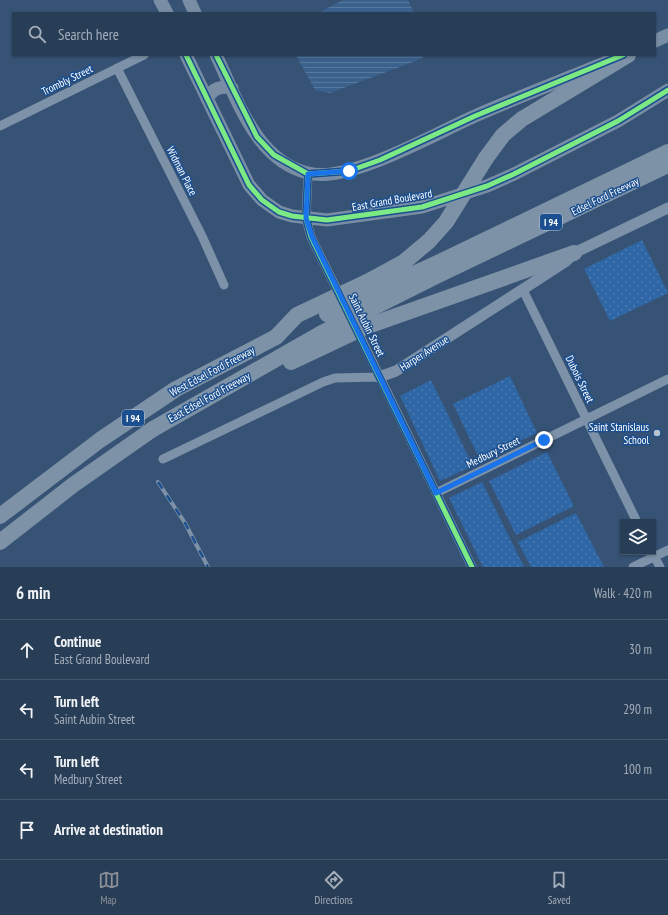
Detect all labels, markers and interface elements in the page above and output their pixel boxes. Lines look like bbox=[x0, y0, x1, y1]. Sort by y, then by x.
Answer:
search box bbox=[12, 12, 656, 56]
icon: search bbox=[26, 23, 48, 45]
text: Search here bbox=[58, 25, 119, 44]
street label: Trombly Street bbox=[39, 62, 95, 98]
street label: Widman Place bbox=[164, 144, 201, 198]
route start bbox=[340, 162, 358, 180]
street label: Edsel Ford Freeway bbox=[569, 173, 642, 218]
street label: East Grand Boulevard bbox=[351, 186, 433, 214]
road number: I 94 bbox=[540, 214, 562, 230]
street label: Saint Aubin Street bbox=[346, 291, 388, 359]
street label: Harper Avenue bbox=[397, 332, 451, 374]
street label: West Edsel Ford Freeway bbox=[167, 342, 258, 399]
street label: Dubois Street bbox=[562, 353, 598, 405]
street label: East Edsel Ford Freeway bbox=[165, 368, 253, 425]
road number: I 94 bbox=[122, 410, 144, 426]
place label: Saint Stanislaus School bbox=[589, 420, 649, 447]
marker: Saint Stanislaus School bbox=[652, 428, 662, 438]
route end bbox=[535, 431, 553, 449]
street label: Medbury Street bbox=[464, 433, 522, 471]
map controls bbox=[620, 519, 656, 555]
button: layers bbox=[620, 519, 656, 555]
text: 6 min bbox=[16, 582, 50, 604]
text: Walk · 420 m bbox=[594, 585, 652, 602]
text: Continue bbox=[54, 632, 101, 651]
icon: ahead bbox=[16, 639, 38, 661]
text: 30 m bbox=[629, 641, 652, 658]
text: East Grand Boulevard bbox=[54, 651, 150, 668]
text: Turn left bbox=[54, 692, 99, 711]
icon: left bbox=[16, 699, 38, 721]
text: 290 m bbox=[623, 701, 652, 718]
text: Saint Aubin Street bbox=[54, 711, 135, 728]
text: Turn left bbox=[54, 752, 99, 771]
icon: left bbox=[16, 759, 38, 781]
text: 100 m bbox=[623, 761, 652, 778]
text: Medbury Street bbox=[54, 771, 122, 788]
icon: arrive bbox=[16, 819, 38, 841]
text: Arrive at destination bbox=[54, 820, 163, 839]
tab: Map bbox=[98, 869, 120, 907]
tab: Directions bbox=[315, 869, 353, 907]
tab: Saved bbox=[548, 869, 570, 907]

